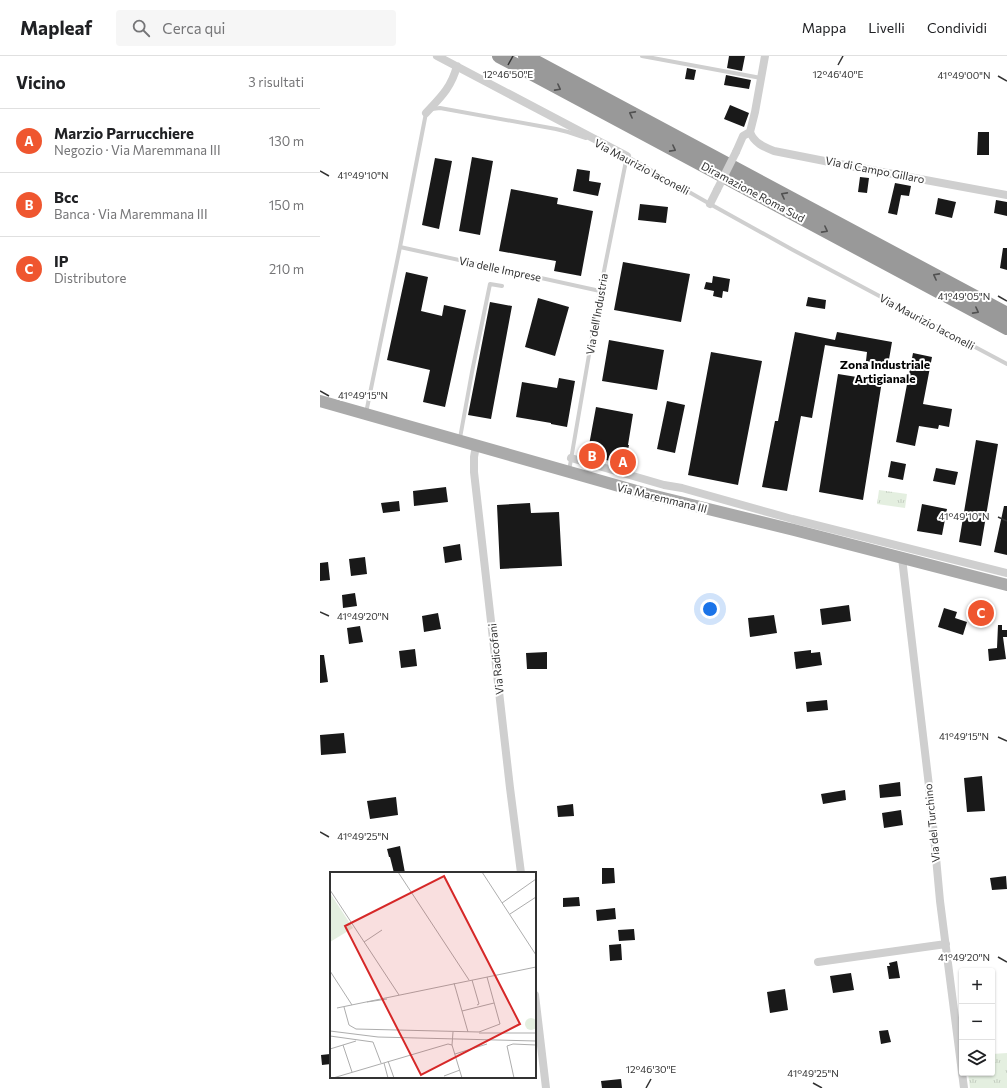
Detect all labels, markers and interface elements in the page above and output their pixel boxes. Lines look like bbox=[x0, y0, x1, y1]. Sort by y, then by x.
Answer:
search box bbox=[116, 10, 396, 46]
text: Mapleaf bbox=[20, 16, 92, 39]
icon: search bbox=[130, 17, 152, 39]
text: Cerca qui bbox=[162, 19, 225, 37]
text: Mappa bbox=[802, 19, 846, 36]
text: Livelli bbox=[868, 19, 905, 36]
text: Condividi bbox=[927, 19, 987, 36]
text: 12°46'50"E bbox=[483, 68, 533, 80]
text: 12°46'40"E bbox=[813, 68, 863, 80]
text: 41°49'00"N bbox=[937, 69, 991, 81]
text: Vicino bbox=[16, 72, 66, 93]
text: 3 risultati bbox=[248, 74, 304, 90]
one-way arrow bbox=[554, 83, 561, 91]
one-way arrow bbox=[629, 111, 636, 118]
text: Marzio Parrucchiere bbox=[54, 124, 194, 142]
text: A bbox=[24, 133, 34, 149]
text: 130 m bbox=[269, 133, 304, 149]
street label: Via Maurizio Iaconelli bbox=[592, 136, 692, 197]
text: Negozio · Via Maremmana III bbox=[54, 142, 221, 158]
one-way arrow bbox=[669, 144, 676, 152]
street label: Via di Campo Gillaro bbox=[824, 154, 926, 186]
street label: Diramazione Roma Sud bbox=[699, 159, 807, 224]
text: 41°49'10"N bbox=[338, 169, 388, 181]
text: Bcc bbox=[54, 188, 78, 206]
one-way arrow bbox=[781, 192, 788, 199]
text: B bbox=[25, 197, 33, 213]
text: 150 m bbox=[269, 197, 304, 213]
text: Banca · Via Maremmana III bbox=[54, 206, 208, 222]
one-way arrow bbox=[821, 225, 828, 233]
text: IP bbox=[54, 252, 68, 270]
street label: Via delle Imprese bbox=[458, 253, 543, 284]
text: C bbox=[25, 261, 33, 277]
text: 210 m bbox=[269, 261, 304, 277]
text: Distributore bbox=[54, 270, 126, 286]
street label: Via dell'Industria bbox=[583, 272, 610, 356]
one-way arrow bbox=[932, 273, 940, 280]
text: 41°49'05"N bbox=[938, 290, 990, 302]
street label: Via Maurizio Iaconelli bbox=[877, 291, 977, 352]
one-way arrow bbox=[972, 307, 979, 314]
district label: Zona Industriale Artigianale bbox=[840, 357, 930, 385]
text: 41°49'15"N bbox=[338, 389, 388, 401]
pin: B bbox=[579, 441, 605, 471]
pin: A bbox=[610, 447, 636, 477]
street label: Via Maremmana III bbox=[616, 480, 709, 515]
text: 41°49'10"N bbox=[939, 510, 989, 522]
pin: C bbox=[968, 598, 994, 628]
your location bbox=[700, 599, 720, 619]
text: 41°49'20"N bbox=[337, 610, 389, 622]
street label: Via Radicofani bbox=[485, 623, 506, 695]
text: 41°49'15"N bbox=[939, 730, 989, 742]
street label: Via del Turchino bbox=[921, 783, 942, 863]
text: 41°49'25"N bbox=[337, 830, 389, 842]
inset map bbox=[330, 872, 536, 1078]
text: 41°49'20"N bbox=[938, 951, 990, 963]
map controls bbox=[959, 968, 995, 1076]
button: + bbox=[959, 968, 995, 1004]
button: − bbox=[959, 1004, 995, 1040]
button: layers bbox=[959, 1040, 995, 1076]
text: 12°46'30"E bbox=[626, 1063, 676, 1075]
text: 41°49'25"N bbox=[787, 1067, 839, 1079]

